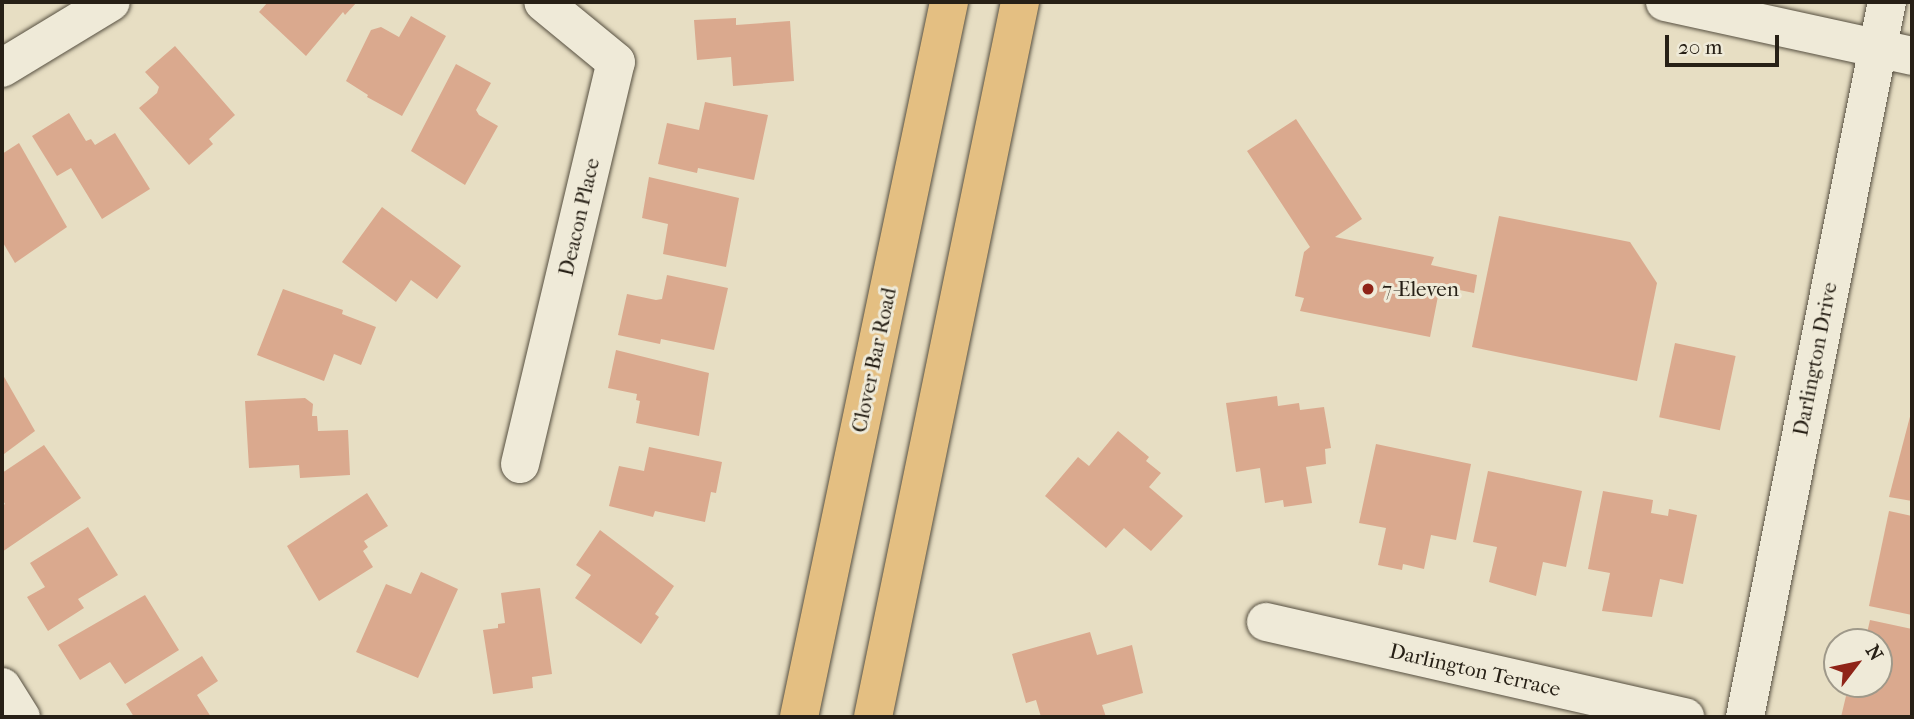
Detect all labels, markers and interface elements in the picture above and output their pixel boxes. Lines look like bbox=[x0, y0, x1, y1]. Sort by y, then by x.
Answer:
scale bar bbox=[1669, 21, 1783, 65]
text: 20 m bbox=[1678, 35, 1722, 59]
street label: Deacon Place bbox=[553, 155, 605, 279]
place label: 7-Eleven bbox=[1382, 276, 1459, 302]
street label: Darlington Drive bbox=[1788, 280, 1842, 438]
marker: 7-Eleven bbox=[1360, 281, 1376, 297]
street label: Clover Bar Road bbox=[846, 285, 902, 435]
north arrow bbox=[1823, 628, 1893, 698]
street label: Darlington Terrace bbox=[1387, 638, 1563, 702]
text: N bbox=[1861, 641, 1887, 665]

